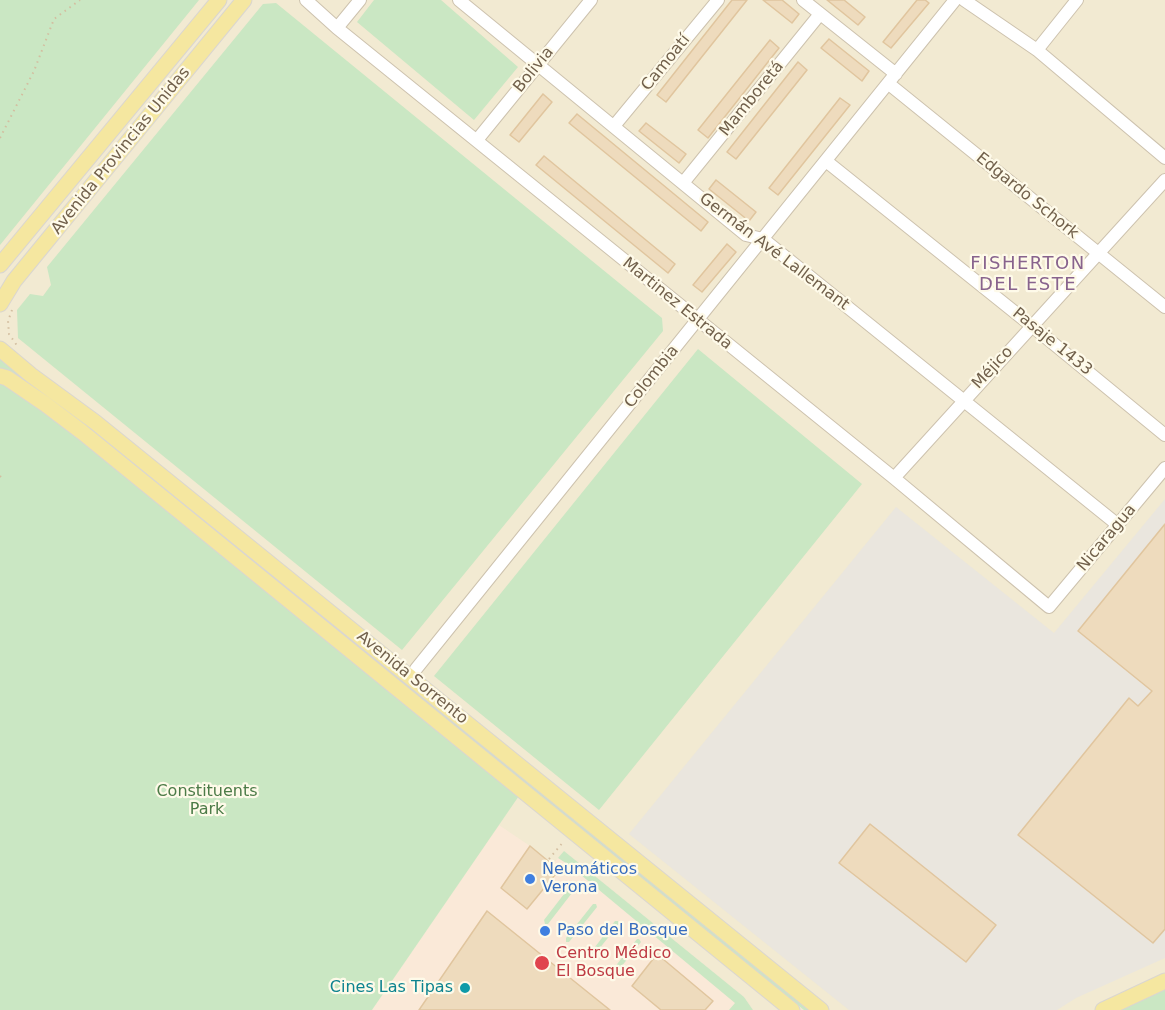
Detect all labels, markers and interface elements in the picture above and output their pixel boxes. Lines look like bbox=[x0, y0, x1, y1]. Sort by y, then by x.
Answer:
street label: Camoatí bbox=[637, 31, 695, 95]
street label: Bolivia bbox=[510, 43, 558, 97]
street label: Mamboretá bbox=[716, 57, 788, 141]
street label: Avenida Provincias Unidas bbox=[48, 64, 194, 238]
street label: Edgardo Schork bbox=[972, 149, 1082, 243]
street label: Germán Avé Lallemant bbox=[695, 189, 853, 315]
district label: FISHERTON DEL ESTE bbox=[970, 253, 1086, 296]
street label: Martinez Estrada bbox=[618, 254, 736, 354]
street label: Pasaje 1433 bbox=[1008, 304, 1096, 380]
street label: Colombia bbox=[621, 342, 683, 412]
street label: Méjico bbox=[969, 343, 1017, 393]
street label: Nicaragua bbox=[1073, 501, 1141, 575]
street label: Avenida Sorrento bbox=[353, 627, 471, 729]
park label: Constituents Park bbox=[156, 782, 258, 820]
place label: Neumáticos Verona bbox=[542, 860, 637, 898]
marker: Neumáticos Verona bbox=[523, 872, 537, 886]
place label: Paso del Bosque bbox=[557, 921, 688, 941]
marker: Paso del Bosque bbox=[538, 924, 552, 938]
place label: Centro Médico El Bosque bbox=[556, 944, 671, 982]
marker: Centro Médico El Bosque bbox=[533, 954, 551, 972]
place label: Cines Las Tipas bbox=[330, 978, 453, 998]
marker: Cines Las Tipas bbox=[458, 981, 472, 995]

